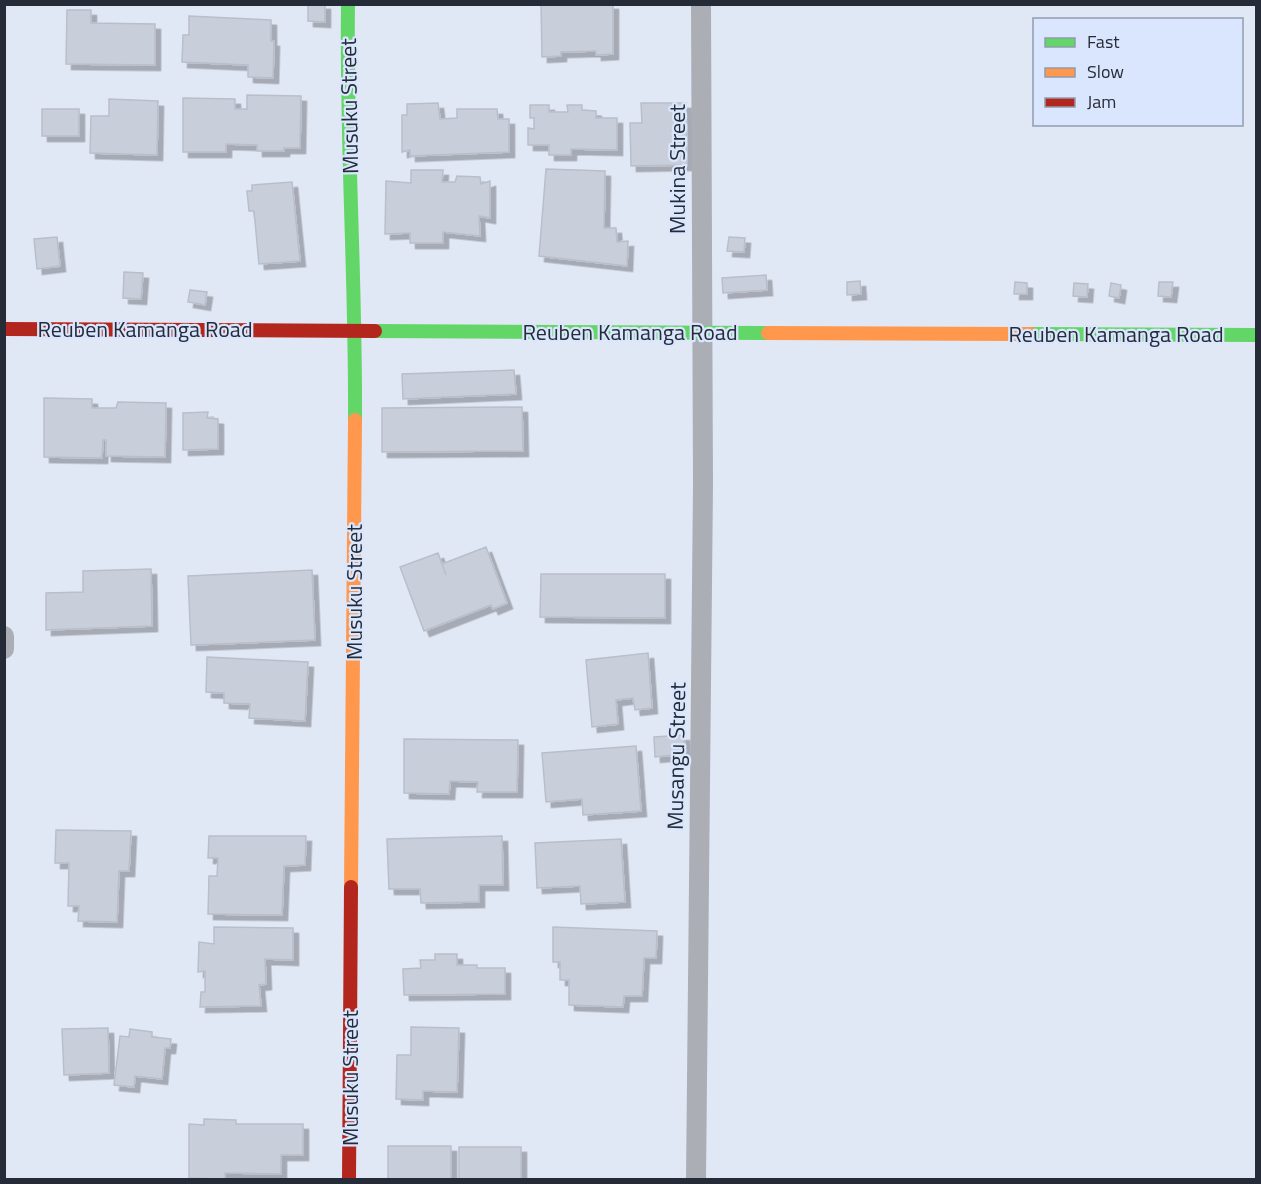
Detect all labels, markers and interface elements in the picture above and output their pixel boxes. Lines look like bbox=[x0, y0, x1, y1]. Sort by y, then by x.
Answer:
legend bbox=[1033, 18, 1243, 126]
text: Fast bbox=[1087, 28, 1120, 55]
street label: Musuku Street bbox=[331, 38, 367, 174]
text: Slow bbox=[1087, 58, 1124, 85]
text: Jam bbox=[1087, 88, 1116, 115]
street label: Mukina Street bbox=[660, 104, 694, 234]
street label: Reuben Kamanga Road bbox=[37, 312, 253, 346]
street label: Reuben Kamanga Road bbox=[522, 315, 738, 349]
street label: Reuben Kamanga Road bbox=[1008, 317, 1224, 351]
street label: Musuku Street bbox=[337, 524, 371, 660]
street label: Musangu Street bbox=[658, 682, 694, 830]
street label: Musuku Street bbox=[333, 1010, 367, 1146]

